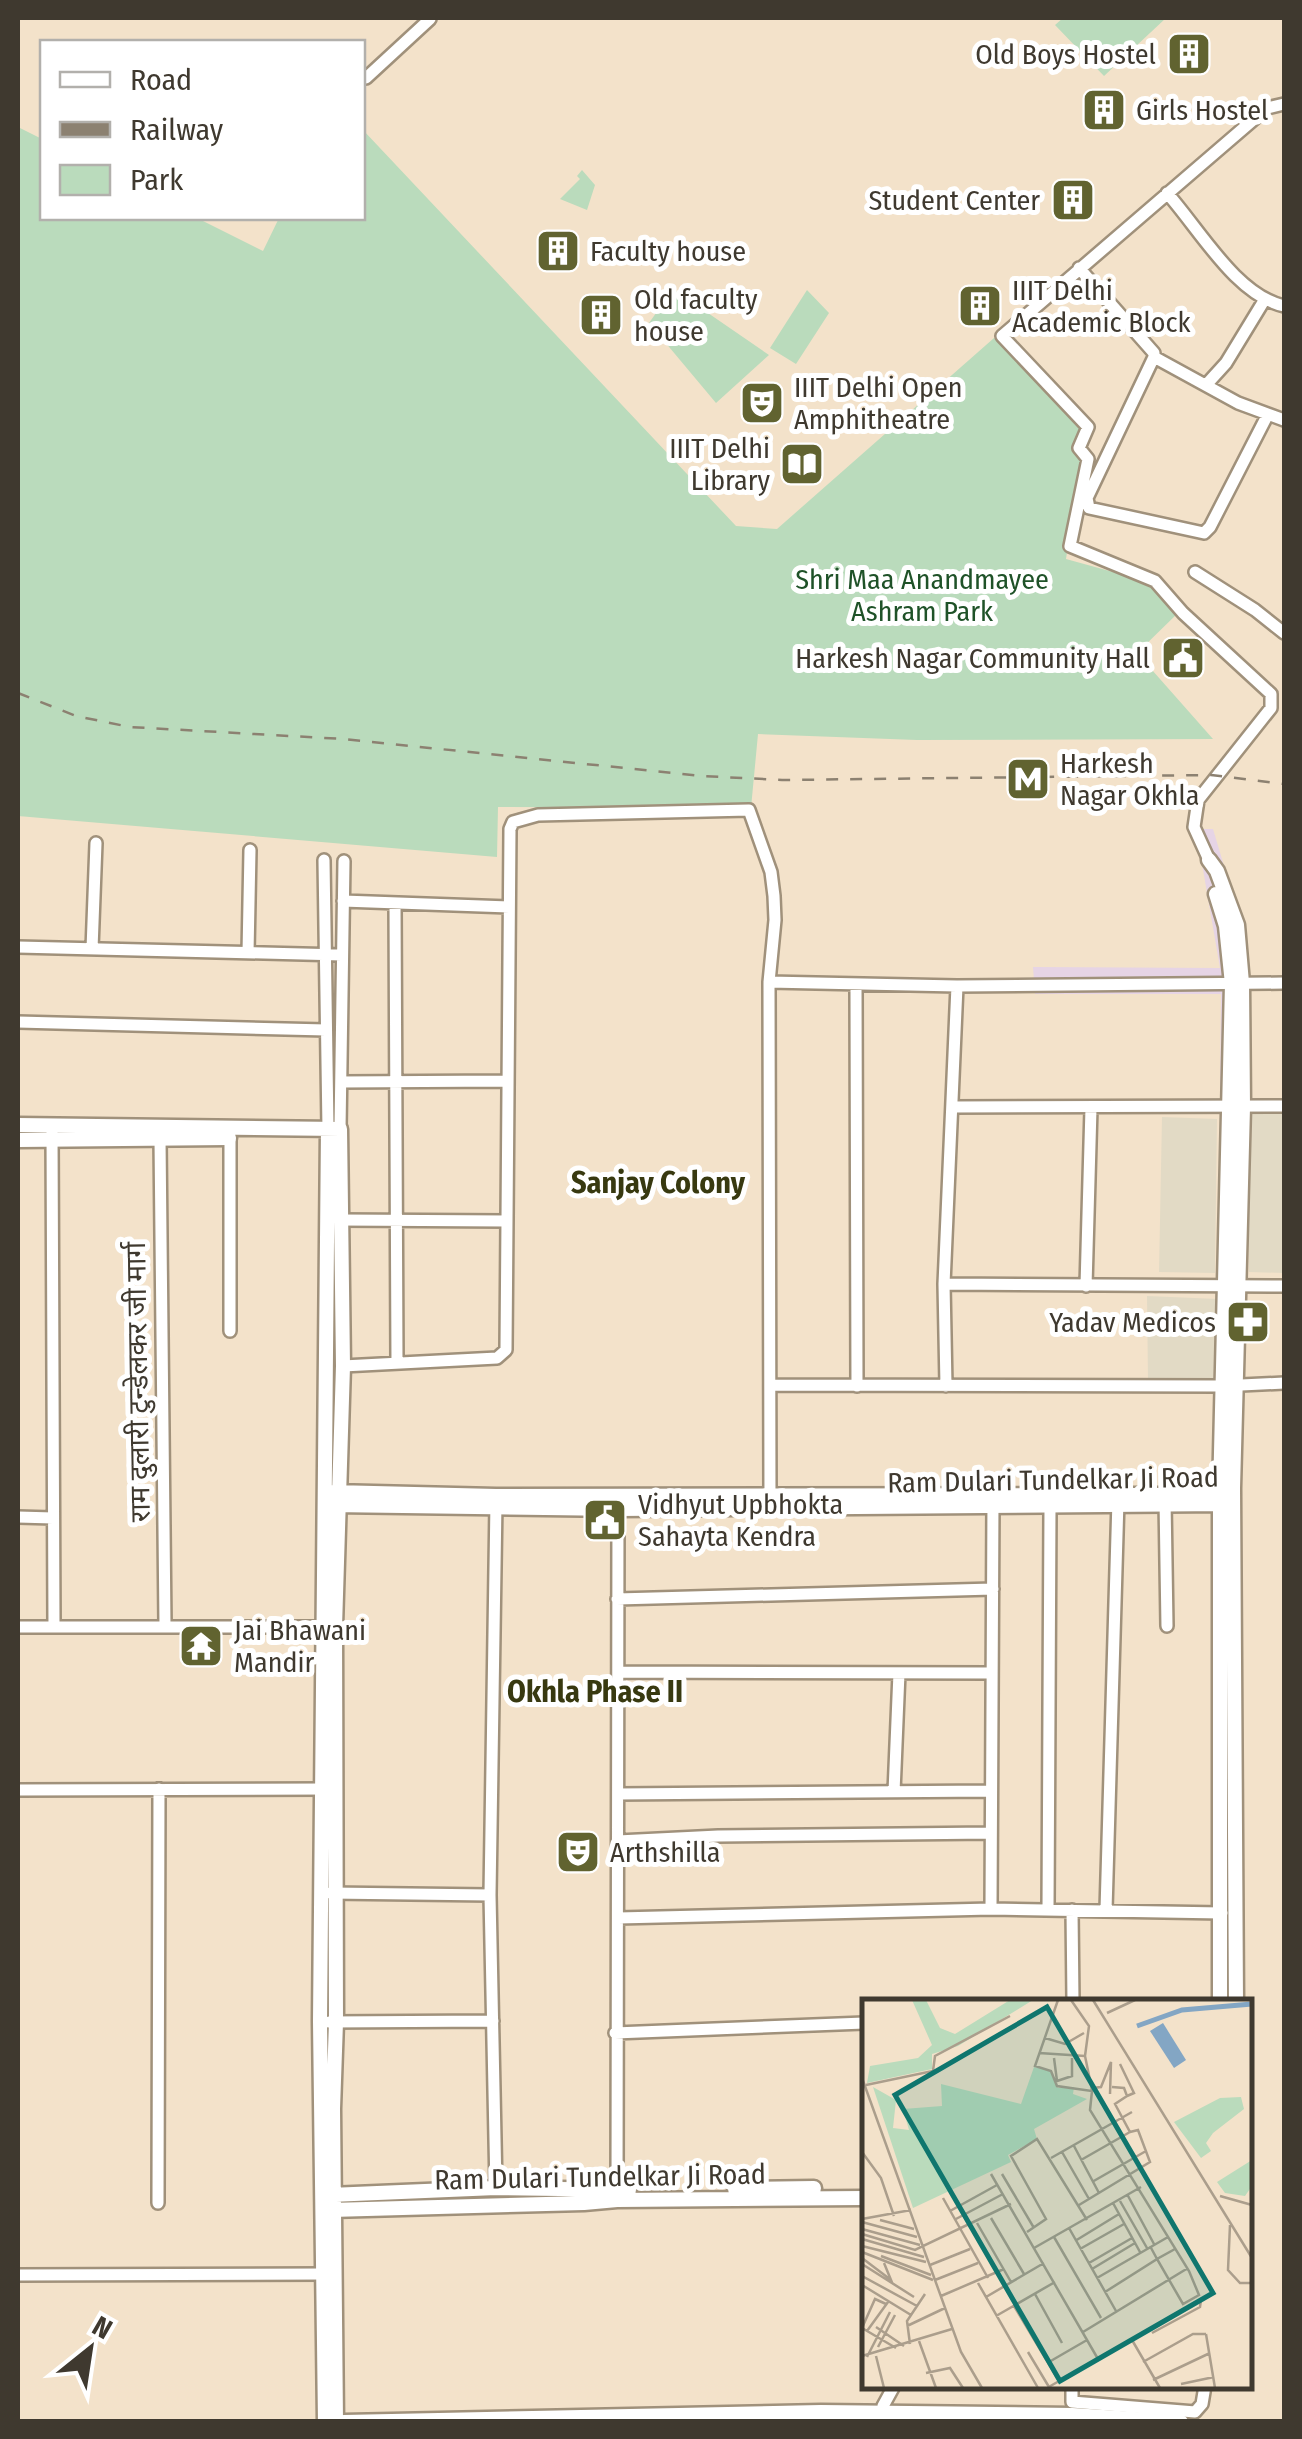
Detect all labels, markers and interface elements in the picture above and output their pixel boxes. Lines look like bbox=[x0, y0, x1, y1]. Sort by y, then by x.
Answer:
building icon: Old Boys Hostel bbox=[1166, 31, 1212, 77]
place label: Old Boys Hostel bbox=[975, 38, 1156, 71]
legend bbox=[40, 40, 365, 220]
text: Road bbox=[130, 62, 192, 98]
building icon: Girls Hostel bbox=[1081, 87, 1127, 133]
place label: Girls Hostel bbox=[1136, 94, 1268, 127]
text: Railway bbox=[130, 112, 224, 148]
text: Park bbox=[130, 162, 183, 198]
building icon: Student Center bbox=[1050, 177, 1096, 223]
place label: Student Center bbox=[868, 184, 1040, 217]
building icon: Faculty house bbox=[535, 228, 581, 274]
place label: Faculty house bbox=[590, 235, 746, 268]
place label: IIIT Delhi Academic Block bbox=[1012, 274, 1191, 339]
place label: Old faculty house bbox=[634, 283, 758, 348]
building icon: IIIT Delhi Academic Block bbox=[957, 283, 1003, 329]
building icon: Old faculty house bbox=[578, 292, 624, 338]
place label: IIIT Delhi Open Amphitheatre bbox=[794, 371, 963, 436]
theatre icon: IIIT Delhi Open Amphitheatre bbox=[739, 380, 785, 426]
place label: IIIT Delhi Library bbox=[669, 432, 771, 497]
library icon: IIIT Delhi Library bbox=[779, 441, 825, 487]
park label: Shri Maa Anandmayee Ashram Park bbox=[795, 563, 1049, 628]
public building icon: Harkesh Nagar Community Hall bbox=[1160, 635, 1206, 681]
place label: Harkesh Nagar Community Hall bbox=[795, 642, 1150, 675]
place label: Harkesh Nagar Okhla bbox=[1060, 747, 1200, 812]
metro station icon: Harkesh Nagar Okhla bbox=[1005, 756, 1051, 802]
district label: Sanjay Colony bbox=[571, 1165, 746, 1201]
street label: राम दुलारी टुन्डेलकर जी मार्ग bbox=[119, 1240, 159, 1522]
pharmacy icon: Yadav Medicos bbox=[1225, 1299, 1271, 1345]
place label: Yadav Medicos bbox=[1049, 1306, 1216, 1339]
street label: Ram Dulari Tundelkar Ji Road bbox=[887, 1461, 1219, 1499]
place label: Vidhyut Upbhokta Sahayta Kendra bbox=[638, 1488, 843, 1553]
public building icon: Vidhyut Upbhokta Sahayta Kendra bbox=[582, 1497, 628, 1543]
place label: Jai Bhawani Mandir bbox=[234, 1614, 366, 1679]
temple icon: Jai Bhawani Mandir bbox=[178, 1623, 224, 1669]
district label: Okhla Phase II bbox=[507, 1674, 683, 1710]
theatre icon: Arthshilla bbox=[555, 1829, 601, 1875]
place label: Arthshilla bbox=[610, 1836, 721, 1869]
inset map bbox=[862, 1999, 1252, 2389]
street label: Ram Dulari Tundelkar Ji Road bbox=[434, 2158, 766, 2196]
north arrow bbox=[40, 2299, 140, 2399]
text: N bbox=[87, 2309, 118, 2346]

